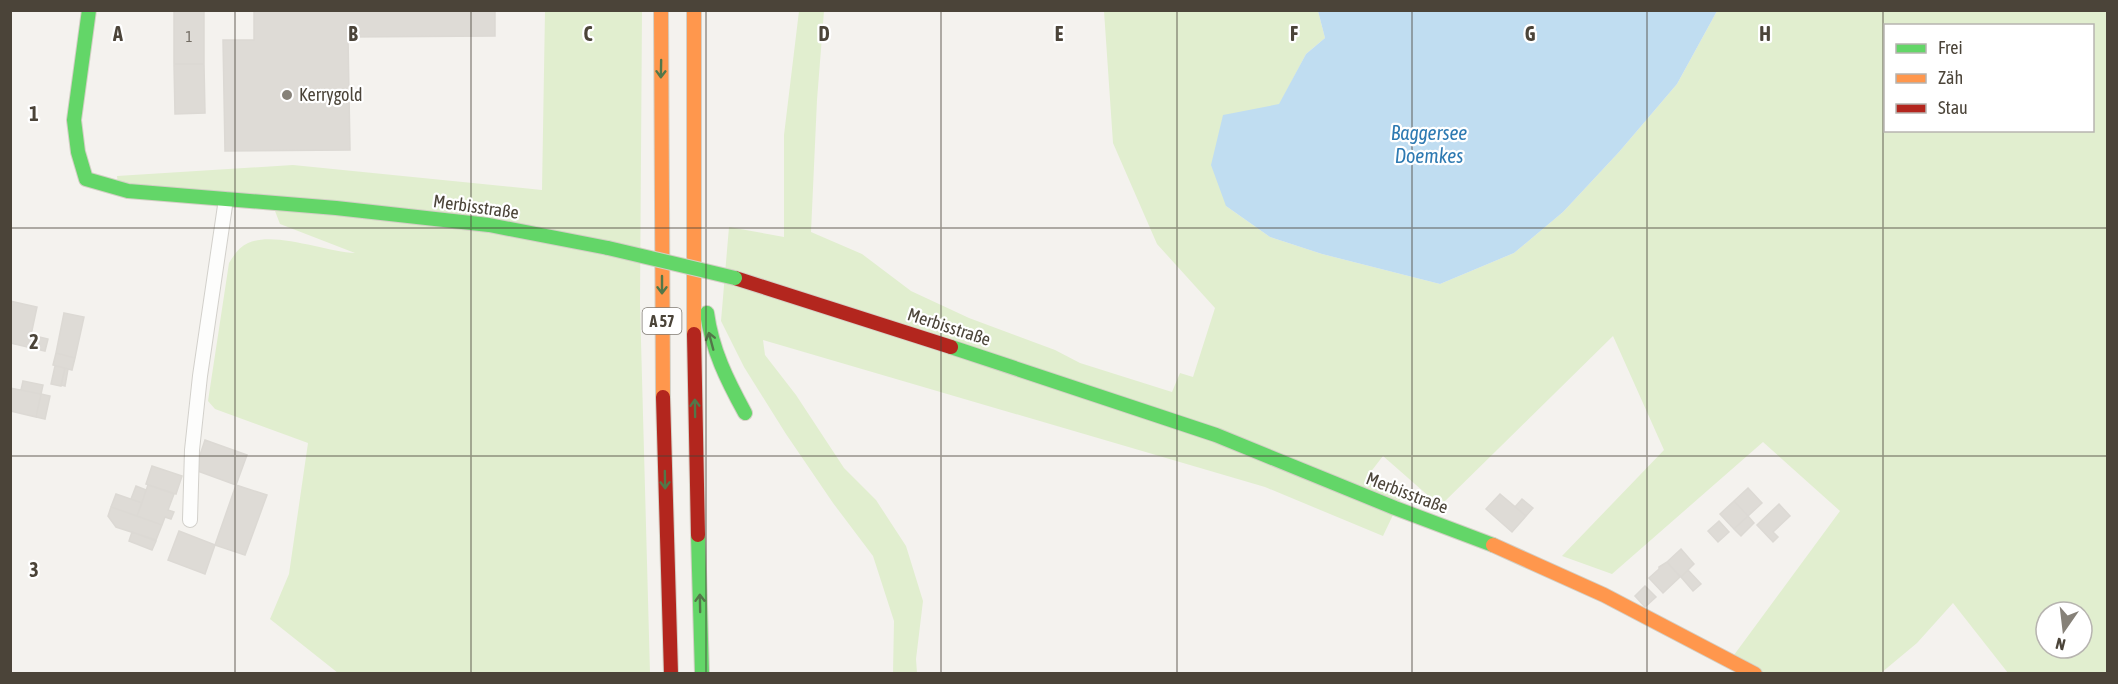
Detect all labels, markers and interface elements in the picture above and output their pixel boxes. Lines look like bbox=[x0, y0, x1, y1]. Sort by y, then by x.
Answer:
text: A bbox=[112, 22, 123, 45]
text: B bbox=[348, 22, 358, 45]
text: C bbox=[584, 22, 593, 45]
text: D bbox=[818, 22, 830, 45]
text: E bbox=[1055, 22, 1064, 45]
text: F bbox=[1290, 22, 1298, 45]
text: G bbox=[1525, 22, 1536, 45]
text: H bbox=[1759, 22, 1771, 45]
legend bbox=[1884, 24, 2094, 132]
house number: 1 bbox=[185, 28, 193, 45]
text: Frei bbox=[1938, 37, 1963, 58]
one-way arrow bbox=[655, 58, 666, 78]
text: Zäh bbox=[1938, 67, 1963, 88]
place label: Kerrygold bbox=[299, 84, 363, 105]
marker: Kerrygold bbox=[280, 88, 294, 102]
text: Stau bbox=[1938, 97, 1968, 118]
text: 1 bbox=[29, 102, 39, 125]
water label: Baggersee Doemkes bbox=[1391, 121, 1467, 167]
street label: Merbisstraße bbox=[432, 190, 520, 223]
one-way arrow bbox=[656, 274, 667, 294]
street label: Merbisstraße bbox=[905, 303, 993, 350]
road number: A 57 bbox=[642, 308, 682, 334]
text: 2 bbox=[29, 330, 39, 353]
one-way arrow bbox=[705, 332, 717, 351]
one-way arrow bbox=[689, 399, 700, 419]
street label: Merbisstraße bbox=[1363, 467, 1451, 518]
one-way arrow bbox=[659, 469, 671, 489]
text: 3 bbox=[29, 558, 39, 581]
one-way arrow bbox=[694, 594, 705, 614]
north arrow bbox=[2034, 600, 2094, 660]
text: N bbox=[2054, 635, 2067, 654]

